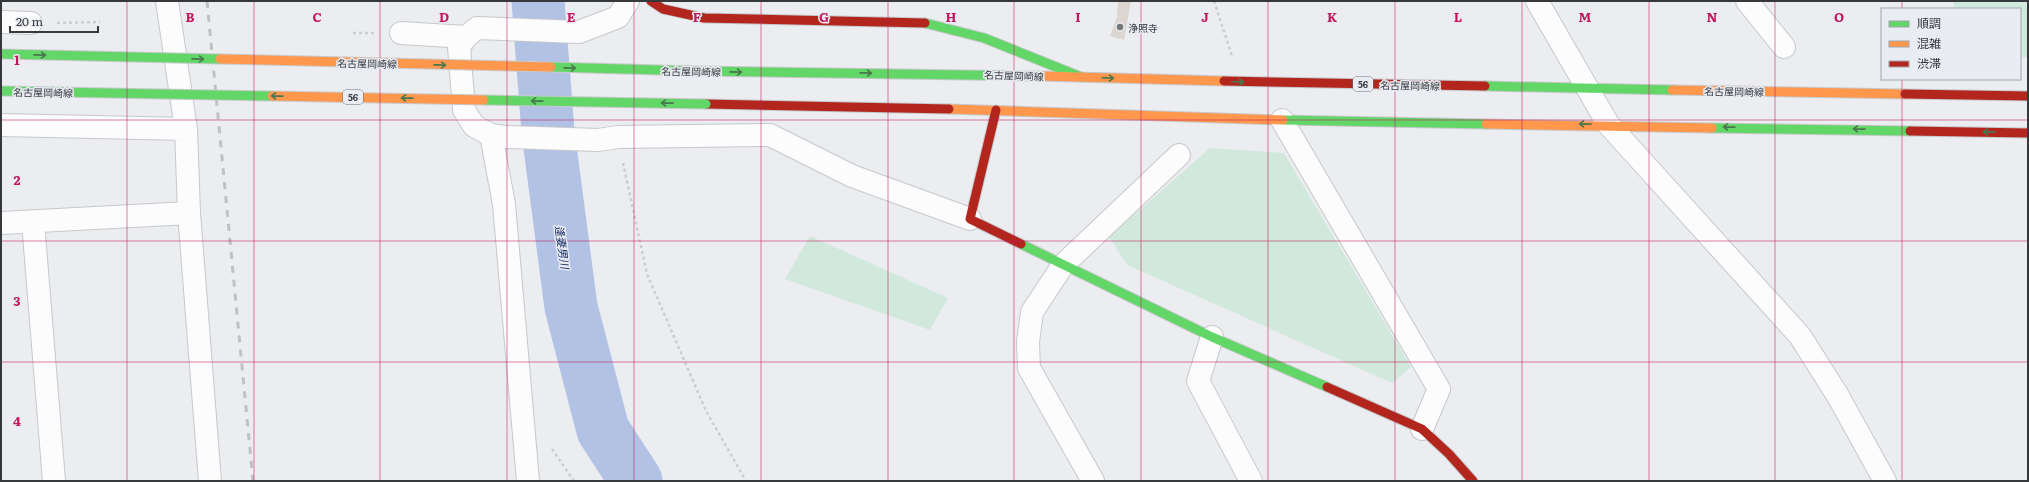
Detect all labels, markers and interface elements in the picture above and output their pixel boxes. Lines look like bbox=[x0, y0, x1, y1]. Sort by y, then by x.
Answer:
text: B bbox=[186, 7, 195, 26]
text: C bbox=[312, 7, 322, 26]
text: D bbox=[439, 7, 449, 26]
text: E bbox=[567, 7, 576, 26]
text: F bbox=[693, 7, 701, 26]
text: G bbox=[819, 7, 829, 26]
text: H bbox=[946, 7, 957, 26]
text: I bbox=[1075, 7, 1081, 26]
text: J bbox=[1201, 7, 1209, 26]
text: K bbox=[1327, 7, 1338, 26]
text: L bbox=[1454, 7, 1462, 26]
text: M bbox=[1579, 7, 1592, 26]
text: N bbox=[1707, 7, 1718, 26]
text: O bbox=[1834, 7, 1844, 26]
scale bar bbox=[10, 8, 98, 34]
legend bbox=[1881, 8, 2021, 80]
text: 20 m bbox=[16, 12, 43, 30]
text: 順調 bbox=[1917, 14, 1941, 32]
place label: 浄照寺 bbox=[1128, 20, 1158, 35]
marker: 浄照寺 bbox=[1115, 22, 1125, 32]
text: 混雑 bbox=[1917, 34, 1941, 52]
text: 1 bbox=[14, 50, 20, 69]
one-way arrow bbox=[33, 51, 46, 59]
text: 渋滞 bbox=[1917, 54, 1941, 72]
one-way arrow bbox=[191, 55, 204, 63]
street label: 名古屋岡崎線 bbox=[337, 55, 397, 71]
one-way arrow bbox=[433, 61, 446, 69]
street label: 名古屋岡崎線 bbox=[661, 63, 721, 79]
one-way arrow bbox=[563, 64, 576, 72]
street label: 名古屋岡崎線 bbox=[984, 66, 1044, 84]
one-way arrow bbox=[729, 68, 742, 76]
one-way arrow bbox=[859, 69, 872, 77]
one-way arrow bbox=[1101, 74, 1114, 82]
road number: 56 bbox=[1353, 77, 1373, 91]
street label: 名古屋岡崎線 bbox=[1380, 77, 1440, 93]
one-way arrow bbox=[1231, 78, 1244, 86]
street label: 名古屋岡崎線 bbox=[1704, 83, 1764, 99]
street label: 名古屋岡崎線 bbox=[13, 84, 73, 100]
road number: 56 bbox=[343, 90, 363, 104]
one-way arrow bbox=[271, 92, 284, 100]
one-way arrow bbox=[401, 95, 414, 102]
one-way arrow bbox=[531, 97, 544, 105]
one-way arrow bbox=[661, 99, 674, 107]
one-way arrow bbox=[1579, 120, 1592, 128]
one-way arrow bbox=[1723, 123, 1736, 131]
one-way arrow bbox=[1853, 126, 1866, 133]
one-way arrow bbox=[1983, 128, 1996, 136]
text: 2 bbox=[14, 170, 21, 189]
water label: 逢妻男川 bbox=[552, 224, 574, 271]
text: 3 bbox=[13, 291, 21, 310]
text: 4 bbox=[13, 411, 21, 430]

